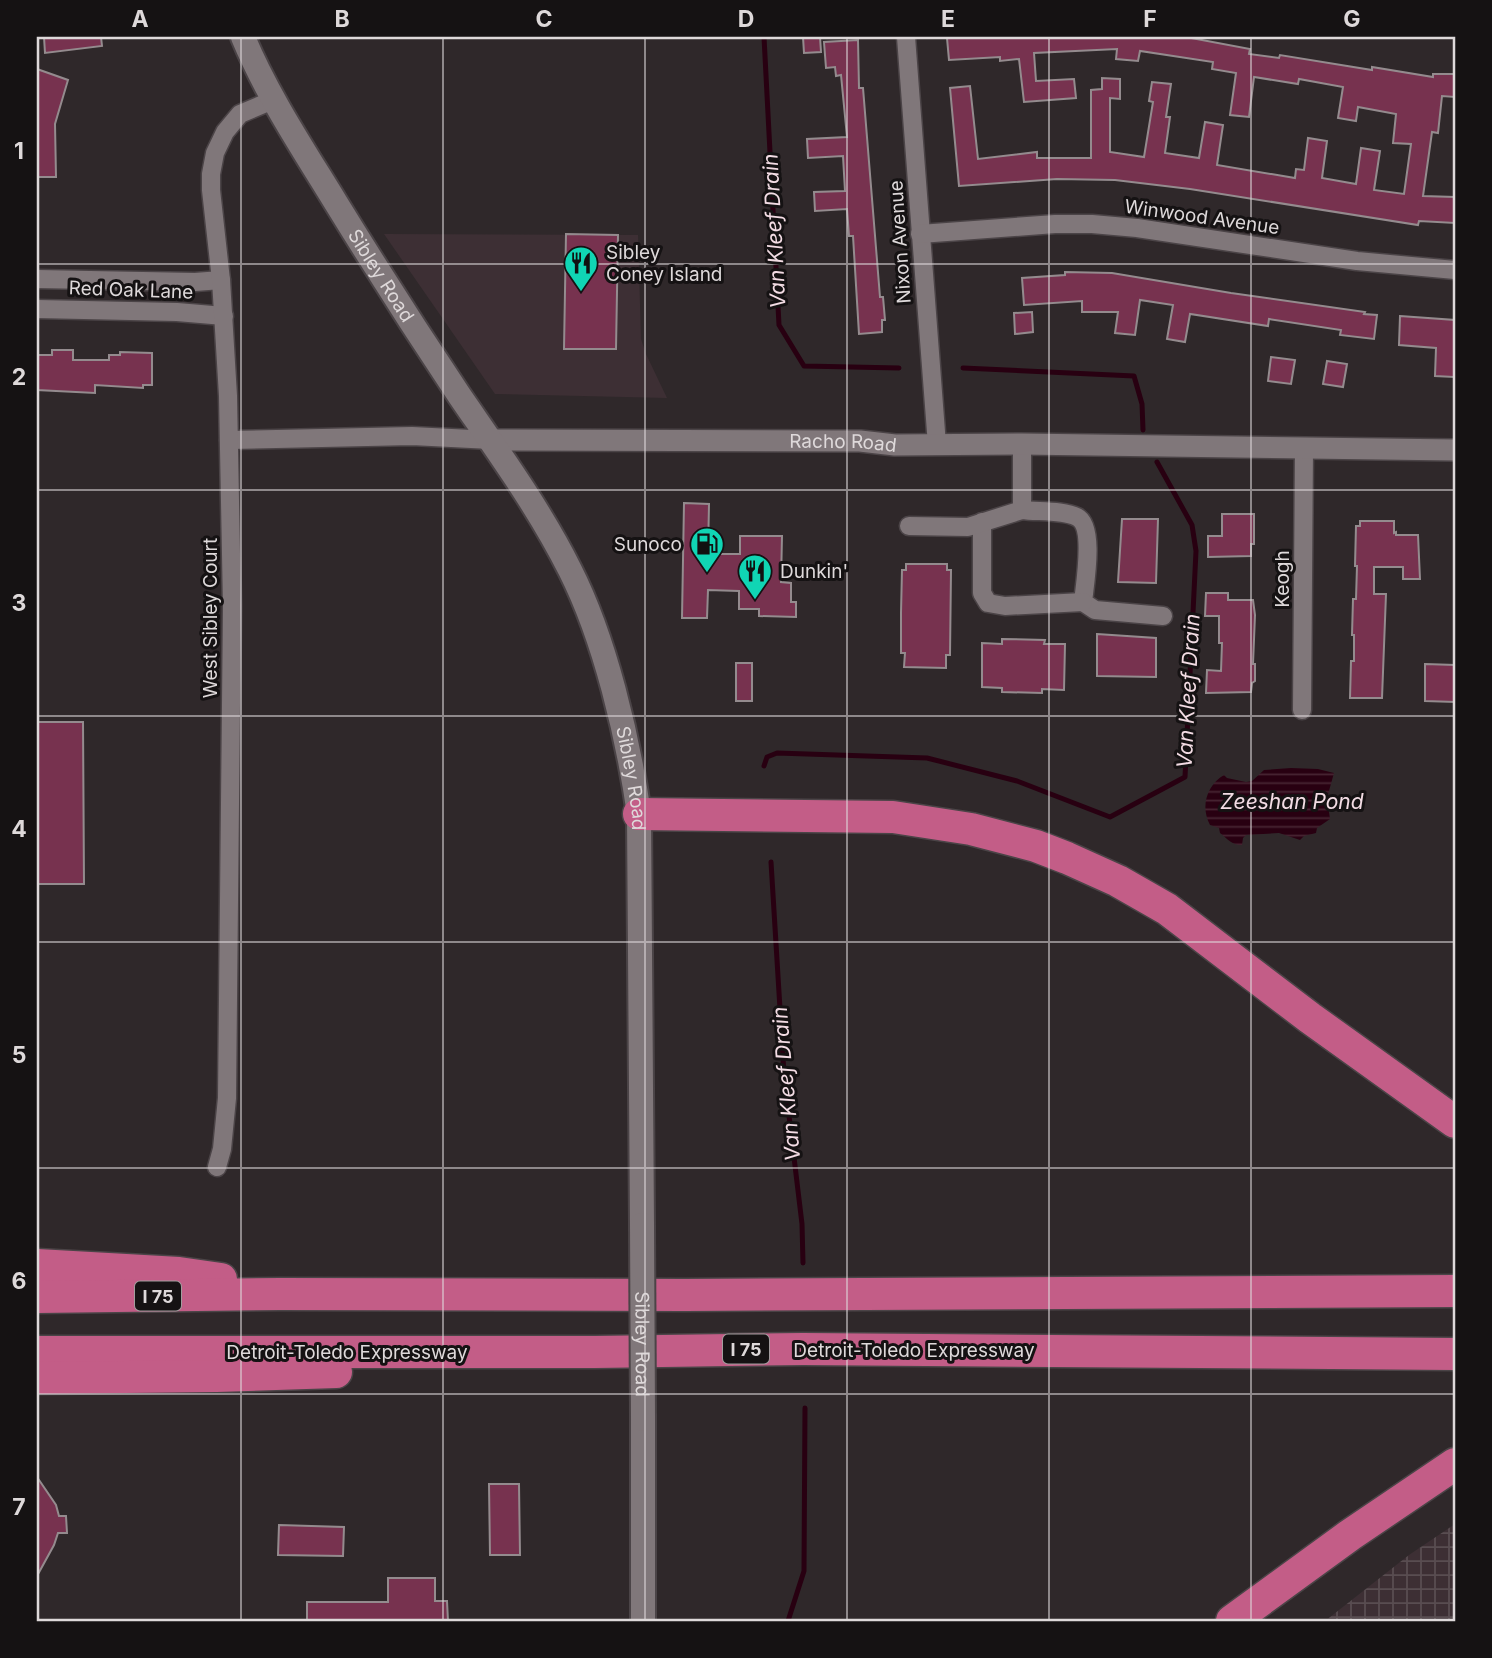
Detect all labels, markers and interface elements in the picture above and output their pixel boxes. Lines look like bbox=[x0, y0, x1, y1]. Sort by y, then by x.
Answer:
text: A bbox=[131, 5, 149, 33]
text: B bbox=[334, 5, 350, 33]
text: C bbox=[535, 5, 553, 33]
text: D bbox=[738, 5, 754, 33]
text: E bbox=[941, 5, 955, 33]
text: F bbox=[1143, 5, 1157, 33]
text: G bbox=[1343, 5, 1361, 33]
text: 1 bbox=[14, 137, 24, 165]
water label: Van Kleef Drain bbox=[757, 153, 791, 309]
street label: Nixon Avenue bbox=[884, 180, 916, 304]
street label: Winwood Avenue bbox=[1123, 195, 1281, 239]
street label: Sibley Road bbox=[343, 225, 419, 326]
place label: Sibley Coney Island bbox=[606, 241, 723, 286]
restaurant icon: Sibley Coney Island bbox=[562, 244, 600, 293]
street label: Red Oak Lane bbox=[68, 276, 194, 304]
text: 2 bbox=[12, 363, 26, 391]
street label: Racho Road bbox=[789, 429, 898, 457]
fuel station icon: Sunoco bbox=[688, 525, 726, 574]
place label: Sunoco bbox=[614, 533, 682, 556]
street label: West Sibley Court bbox=[199, 538, 222, 698]
street label: Keogh bbox=[1271, 550, 1294, 608]
restaurant icon: Dunkin' bbox=[736, 552, 774, 601]
place label: Dunkin' bbox=[780, 560, 848, 583]
text: 3 bbox=[12, 589, 26, 617]
water label: Van Kleef Drain bbox=[1171, 613, 1205, 769]
street label: Sibley Road bbox=[612, 724, 651, 830]
water label: Zeeshan Pond bbox=[1220, 789, 1364, 814]
text: 4 bbox=[11, 815, 27, 843]
water label: Van Kleef Drain bbox=[767, 1006, 805, 1162]
text: 5 bbox=[12, 1041, 26, 1069]
text: 6 bbox=[12, 1267, 26, 1295]
road number: I 75 bbox=[135, 1282, 181, 1310]
street label: Sibley Road bbox=[631, 1291, 654, 1397]
road number: I 75 bbox=[723, 1334, 769, 1364]
street label: Detroit-Toledo Expressway bbox=[793, 1339, 1035, 1362]
street label: Detroit-Toledo Expressway bbox=[226, 1341, 468, 1364]
text: 7 bbox=[12, 1493, 26, 1521]

